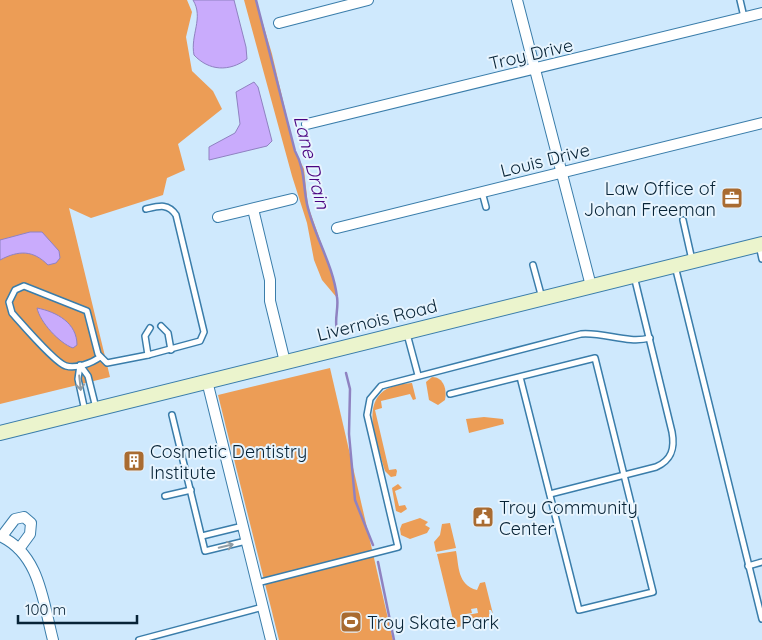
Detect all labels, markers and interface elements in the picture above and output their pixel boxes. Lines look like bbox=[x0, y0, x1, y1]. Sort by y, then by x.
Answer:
street label: Troy Drive bbox=[487, 33, 575, 75]
water label: Lane Drain bbox=[289, 113, 335, 212]
street label: Louis Drive bbox=[498, 138, 592, 182]
place label: Law Office of Johan Freeman bbox=[584, 177, 717, 221]
office icon: Law Office of Johan Freeman bbox=[720, 186, 744, 210]
street label: Livernois Road bbox=[314, 294, 440, 346]
one-way arrow bbox=[75, 374, 84, 390]
place label: Cosmetic Dentistry Institute bbox=[150, 440, 307, 484]
building icon: Cosmetic Dentistry Institute bbox=[122, 449, 146, 473]
place label: Troy Community Center bbox=[499, 496, 638, 540]
public building icon: Troy Community Center bbox=[471, 505, 495, 529]
one-way arrow bbox=[217, 541, 233, 550]
scale bar bbox=[18, 592, 136, 624]
text: 100 m bbox=[25, 600, 66, 619]
sports icon: Troy Skate Park bbox=[339, 610, 363, 634]
place label: Troy Skate Park bbox=[367, 611, 499, 634]

